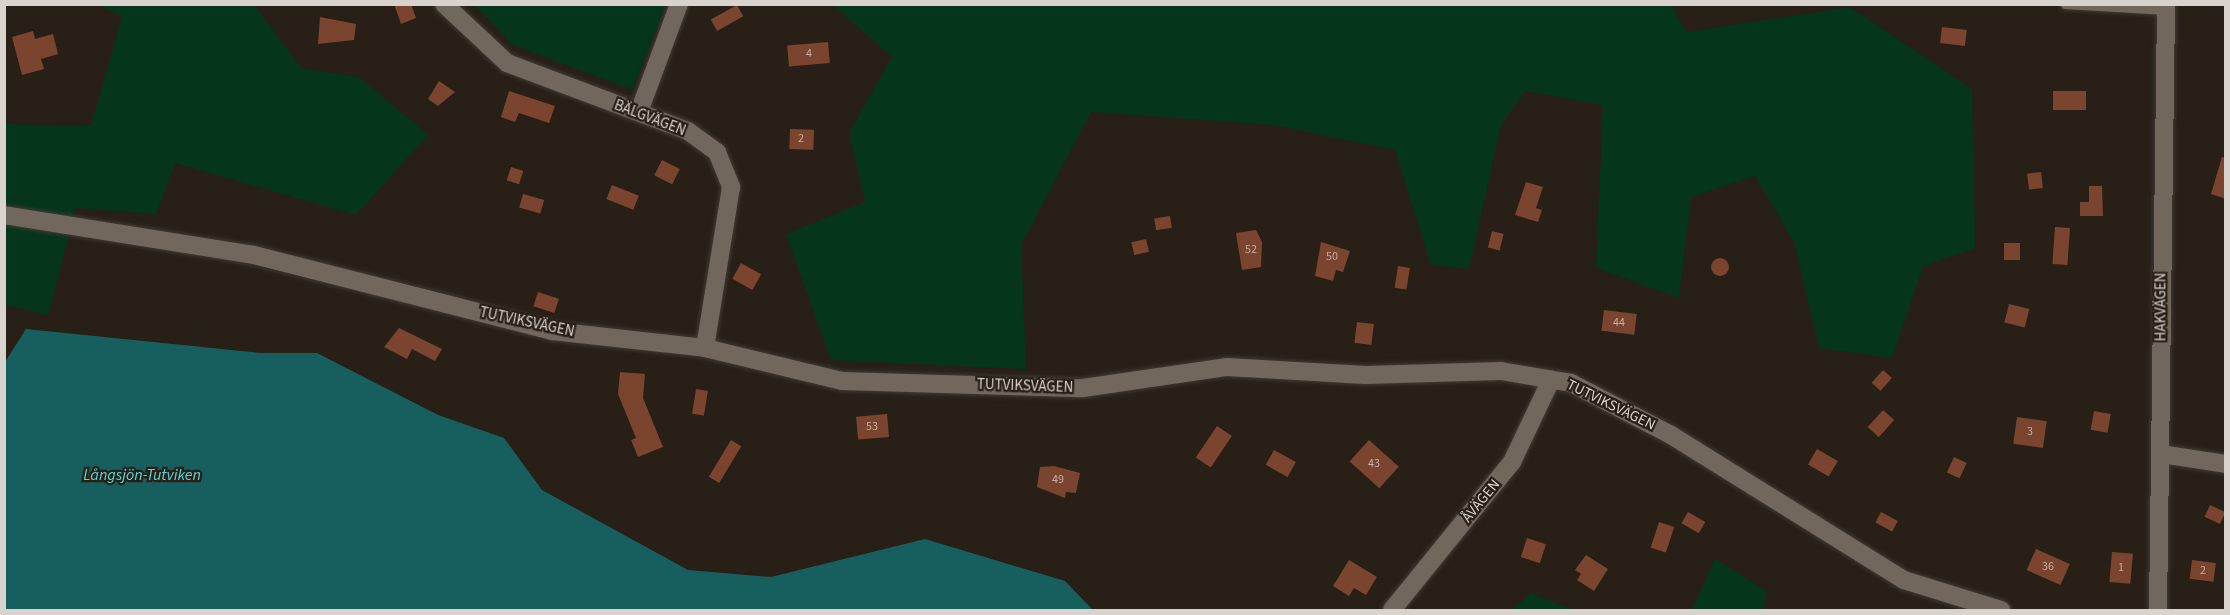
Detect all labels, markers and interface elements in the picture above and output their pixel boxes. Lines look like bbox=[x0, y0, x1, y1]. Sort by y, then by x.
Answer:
house number: 4 bbox=[806, 47, 812, 61]
street label: BÄLGVÄGEN bbox=[612, 96, 688, 140]
house number: 2 bbox=[798, 132, 804, 146]
house number: 52 bbox=[1245, 243, 1257, 257]
house number: 50 bbox=[1326, 250, 1338, 264]
street label: HAKVÄGEN bbox=[2152, 273, 2170, 341]
street label: TUTVIKSVÄGEN bbox=[478, 303, 576, 341]
house number: 44 bbox=[1613, 316, 1625, 330]
street label: TUTVIKSVÄGEN bbox=[977, 375, 1073, 397]
street label: TUTVIKSVÄGEN bbox=[1564, 376, 1658, 434]
house number: 53 bbox=[866, 420, 878, 434]
house number: 3 bbox=[2027, 425, 2033, 439]
house number: 43 bbox=[1368, 457, 1380, 471]
water label: Långsjön-Tutviken bbox=[83, 465, 201, 485]
house number: 49 bbox=[1052, 473, 1064, 487]
street label: ÅVÄGEN bbox=[1458, 476, 1504, 526]
house number: 36 bbox=[2042, 560, 2054, 574]
house number: 1 bbox=[2118, 561, 2124, 575]
house number: 2 bbox=[2200, 564, 2206, 578]

